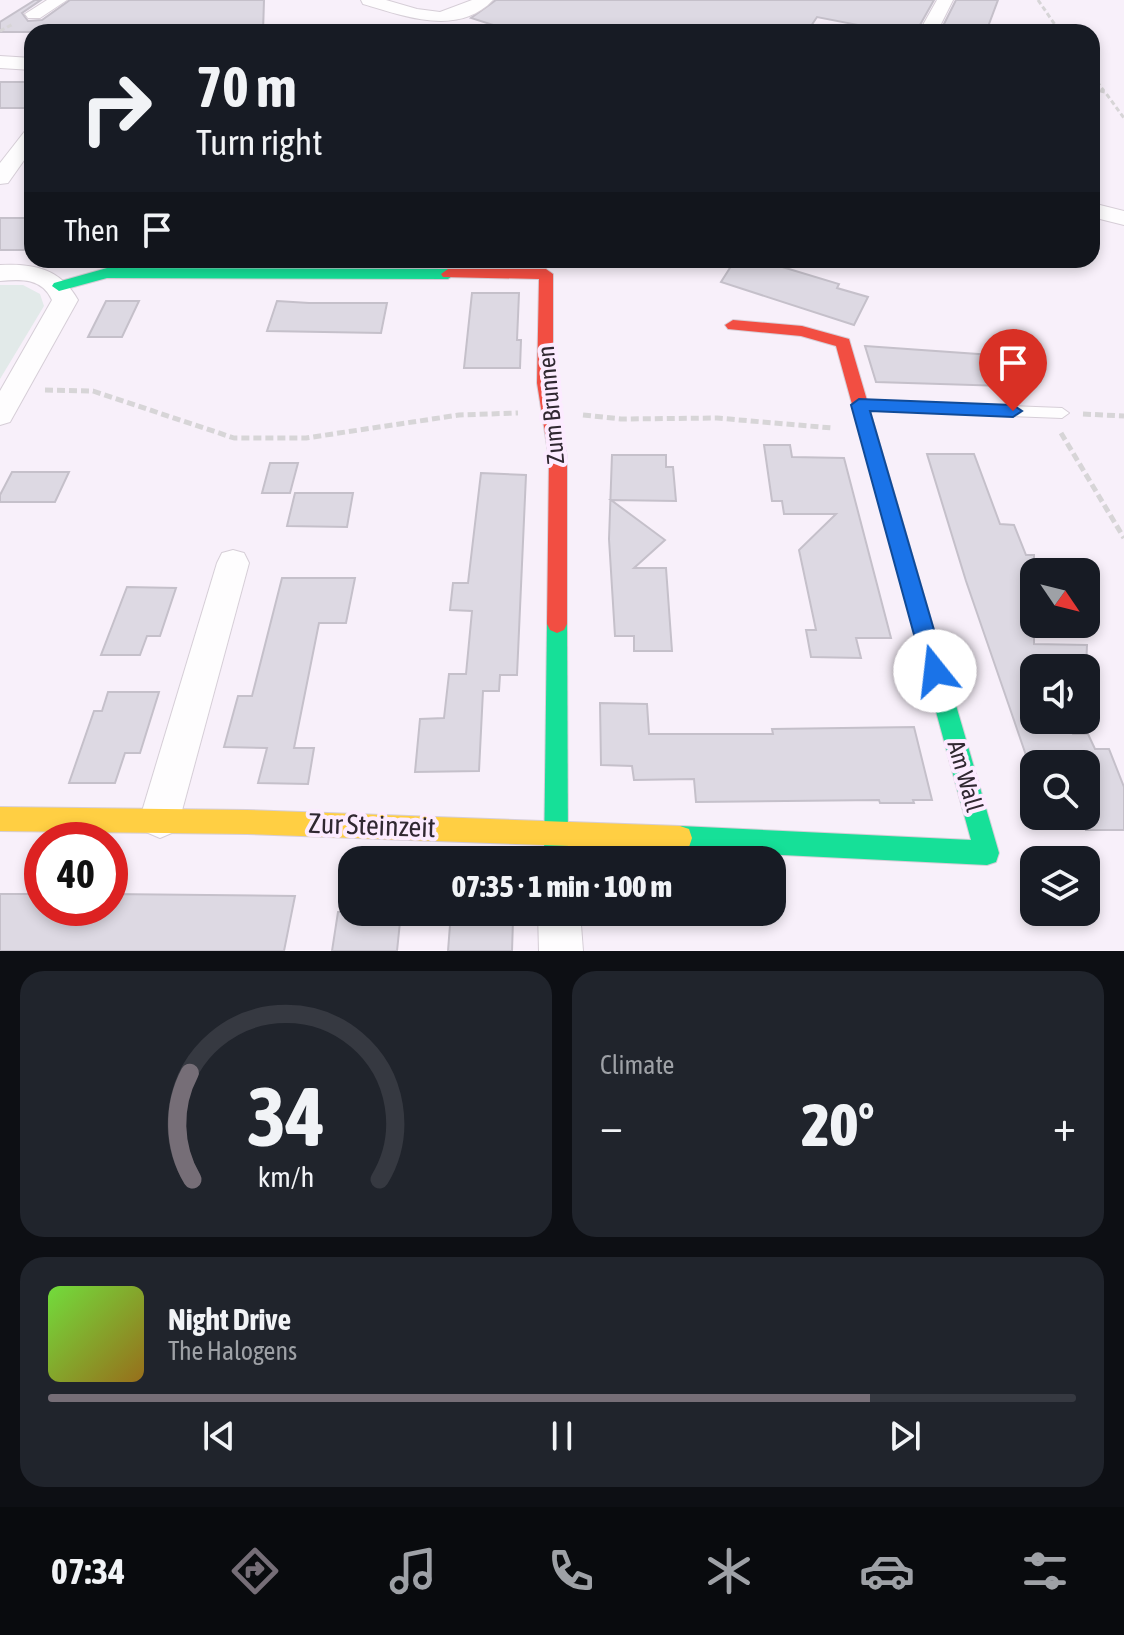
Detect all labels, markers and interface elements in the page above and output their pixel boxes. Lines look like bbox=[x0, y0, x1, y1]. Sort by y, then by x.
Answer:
text: 70 m bbox=[196, 55, 297, 119]
icon: right bbox=[64, 56, 168, 160]
text: Turn right bbox=[196, 121, 323, 163]
icon: arrive bbox=[135, 208, 179, 252]
text: Then bbox=[64, 213, 119, 247]
pin bbox=[979, 329, 1047, 411]
icon: arrive bbox=[991, 341, 1035, 385]
street label: Zum Brunnen bbox=[532, 345, 569, 465]
north arrow bbox=[1020, 558, 1100, 638]
map controls bbox=[1020, 558, 1100, 926]
position arrow bbox=[893, 629, 977, 713]
button: sound bbox=[1020, 654, 1100, 734]
street label: Am Wall bbox=[942, 737, 989, 815]
button: search bbox=[1020, 750, 1100, 830]
street label: Zur Steinzeit bbox=[308, 807, 436, 843]
speed limit sign: 40 bbox=[24, 822, 128, 926]
button: layers bbox=[1020, 846, 1100, 926]
text: 07:35 · 1 min · 100 m bbox=[452, 869, 672, 903]
text: Climate bbox=[600, 1050, 674, 1080]
text: 34 bbox=[247, 1068, 325, 1164]
text: 20° bbox=[802, 1090, 874, 1159]
text: − bbox=[600, 1100, 623, 1150]
text: + bbox=[1053, 1100, 1076, 1150]
text: km/h bbox=[258, 1160, 314, 1193]
text: Night Drive bbox=[168, 1302, 291, 1336]
text: The Halogens bbox=[168, 1336, 297, 1366]
icon: previous bbox=[197, 1414, 241, 1458]
icon: pause bbox=[540, 1414, 584, 1458]
icon: next bbox=[883, 1414, 927, 1458]
icon: directions bbox=[227, 1543, 283, 1599]
icon: music bbox=[385, 1543, 441, 1599]
icon: phone bbox=[543, 1543, 599, 1599]
icon: climate bbox=[701, 1543, 757, 1599]
icon: car bbox=[859, 1543, 915, 1599]
icon: filters bbox=[1017, 1543, 1073, 1599]
text: 07:34 bbox=[51, 1550, 125, 1592]

